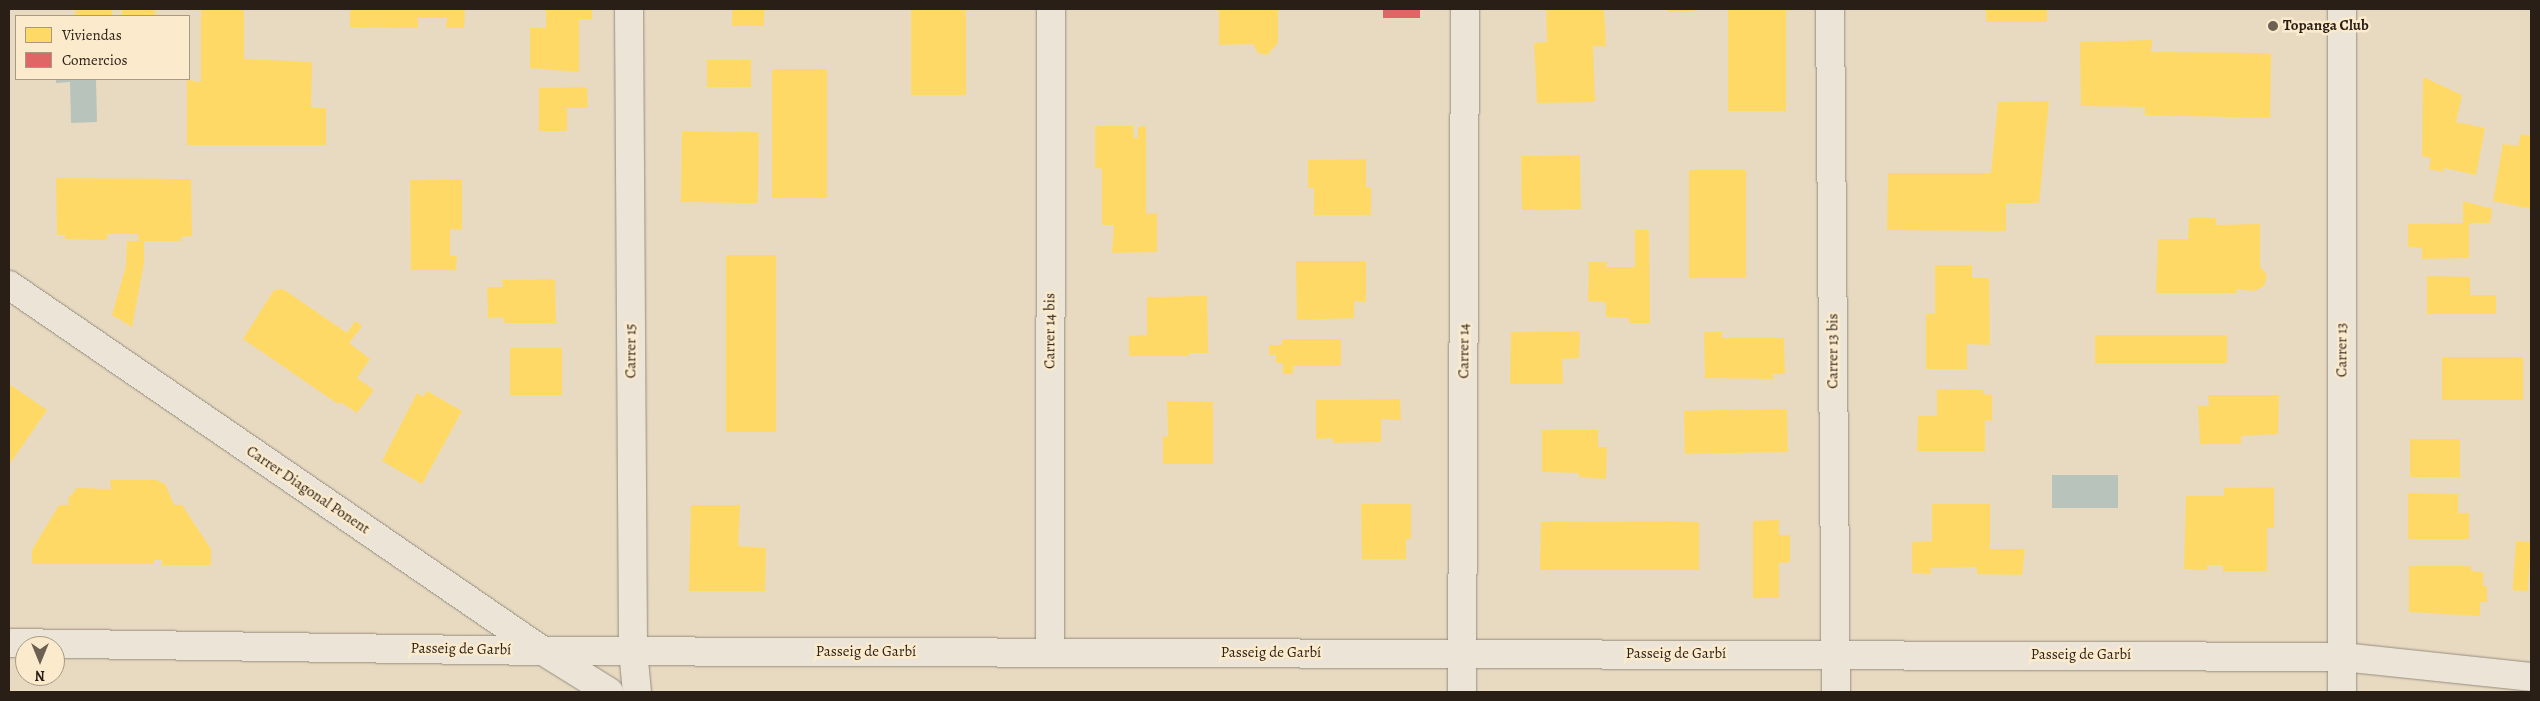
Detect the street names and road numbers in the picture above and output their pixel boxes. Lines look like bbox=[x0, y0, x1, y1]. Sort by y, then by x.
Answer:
street label: Carrer 14 bis bbox=[1041, 293, 1059, 369]
street label: Carrer 13 bis bbox=[1824, 313, 1842, 389]
street label: Carrer 14 bbox=[1455, 323, 1473, 379]
street label: Carrer 13 bbox=[2333, 323, 2351, 377]
street label: Carrer 15 bbox=[622, 324, 640, 378]
street label: Carrer Diagonal Ponent bbox=[243, 442, 373, 538]
street label: Passeig de Garbí bbox=[411, 639, 511, 659]
street label: Passeig de Garbí bbox=[816, 643, 916, 661]
street label: Passeig de Garbí bbox=[1221, 644, 1321, 662]
street label: Passeig de Garbí bbox=[1626, 645, 1726, 663]
street label: Passeig de Garbí bbox=[2031, 646, 2131, 664]

